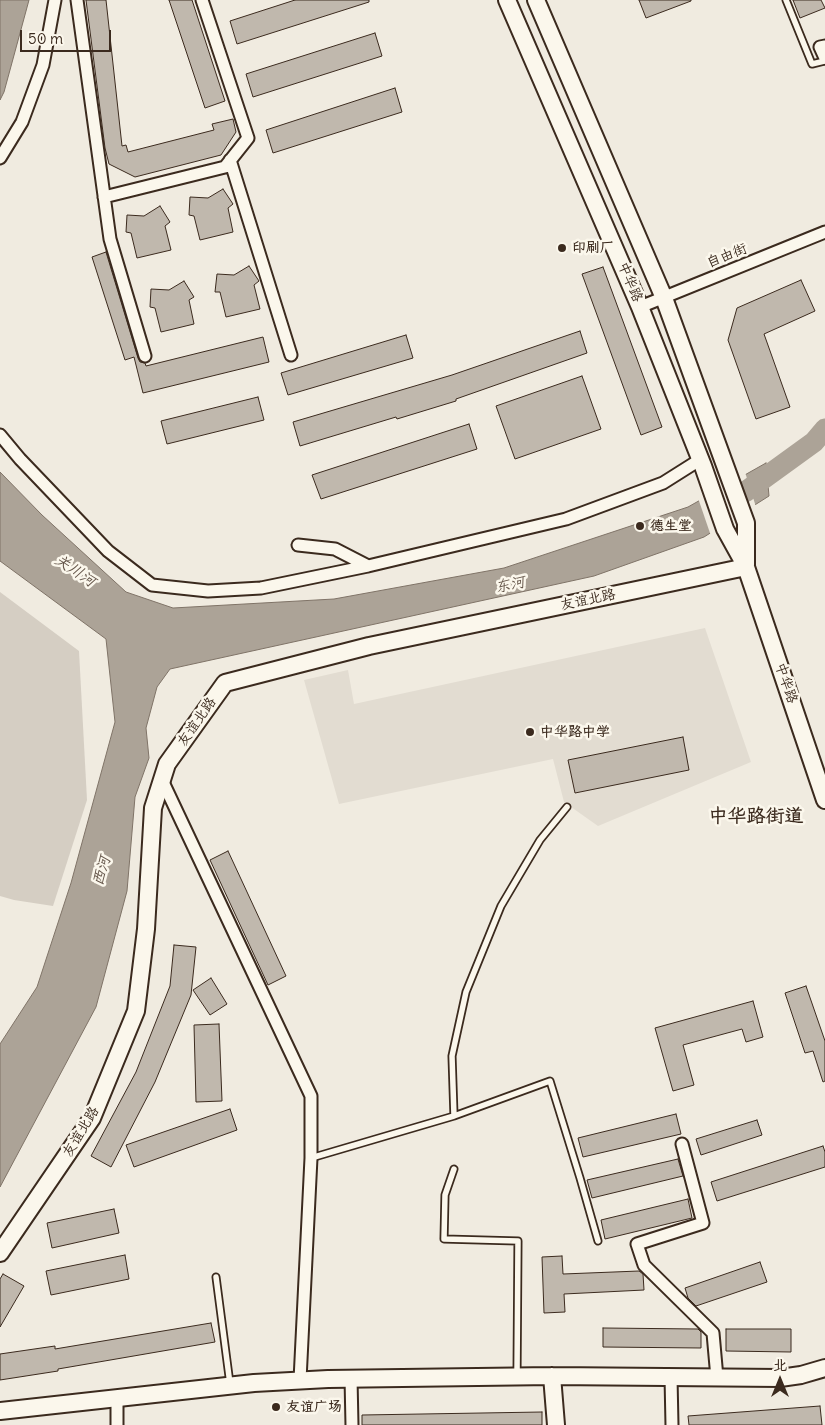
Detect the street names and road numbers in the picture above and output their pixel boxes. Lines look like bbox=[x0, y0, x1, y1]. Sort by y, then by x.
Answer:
street label: 自由街 bbox=[704, 240, 750, 272]
street label: 中华路 bbox=[614, 259, 646, 305]
street label: 友谊北路 bbox=[559, 586, 617, 614]
street label: 中华路 bbox=[771, 660, 801, 706]
street label: 友谊北路 bbox=[174, 694, 220, 750]
street label: 友谊北路 bbox=[59, 1104, 103, 1160]

